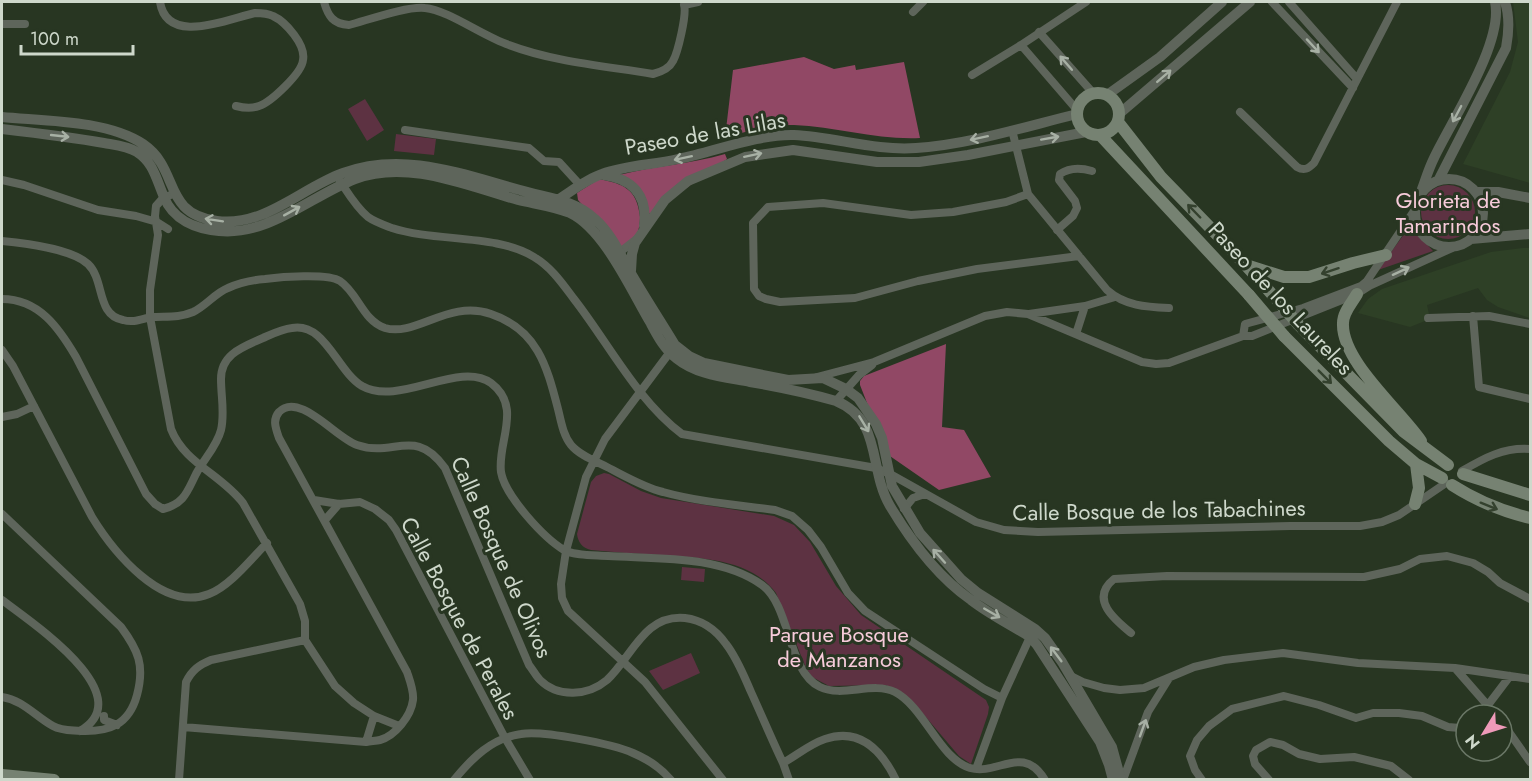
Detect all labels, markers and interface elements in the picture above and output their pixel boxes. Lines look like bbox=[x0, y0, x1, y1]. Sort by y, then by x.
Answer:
scale bar bbox=[21, 18, 134, 56]
text: 100 m bbox=[30, 26, 79, 52]
one-way arrow bbox=[1306, 38, 1320, 53]
one-way arrow bbox=[1059, 56, 1073, 71]
one-way arrow bbox=[1156, 69, 1171, 83]
street label: Paseo de las Lilas bbox=[622, 103, 788, 163]
one-way arrow bbox=[1451, 105, 1463, 122]
one-way arrow bbox=[49, 131, 69, 142]
one-way arrow bbox=[970, 133, 989, 144]
one-way arrow bbox=[1039, 133, 1059, 144]
one-way arrow bbox=[743, 149, 763, 160]
one-way arrow bbox=[674, 153, 694, 164]
park label: Glorieta de Tamarindos bbox=[1395, 184, 1501, 241]
one-way arrow bbox=[1187, 203, 1202, 218]
one-way arrow bbox=[283, 205, 300, 217]
one-way arrow bbox=[205, 214, 224, 225]
street label: Paseo de los Laureles bbox=[1201, 214, 1361, 382]
one-way arrow bbox=[1392, 265, 1410, 277]
one-way arrow bbox=[1321, 266, 1340, 277]
one-way arrow bbox=[1318, 370, 1333, 385]
one-way arrow bbox=[858, 415, 870, 432]
street label: Calle Bosque de Olivos bbox=[443, 451, 561, 663]
street label: Calle Bosque de los Tabachines bbox=[1012, 491, 1306, 529]
one-way arrow bbox=[1480, 501, 1498, 512]
street label: Calle Bosque de Perales bbox=[393, 511, 527, 725]
one-way arrow bbox=[932, 549, 946, 564]
one-way arrow bbox=[983, 607, 1000, 619]
park label: Parque Bosque de Manzanos bbox=[769, 618, 909, 675]
one-way arrow bbox=[1050, 646, 1062, 662]
north arrow bbox=[1454, 703, 1514, 763]
one-way arrow bbox=[1138, 719, 1149, 738]
text: N bbox=[1460, 730, 1486, 754]

